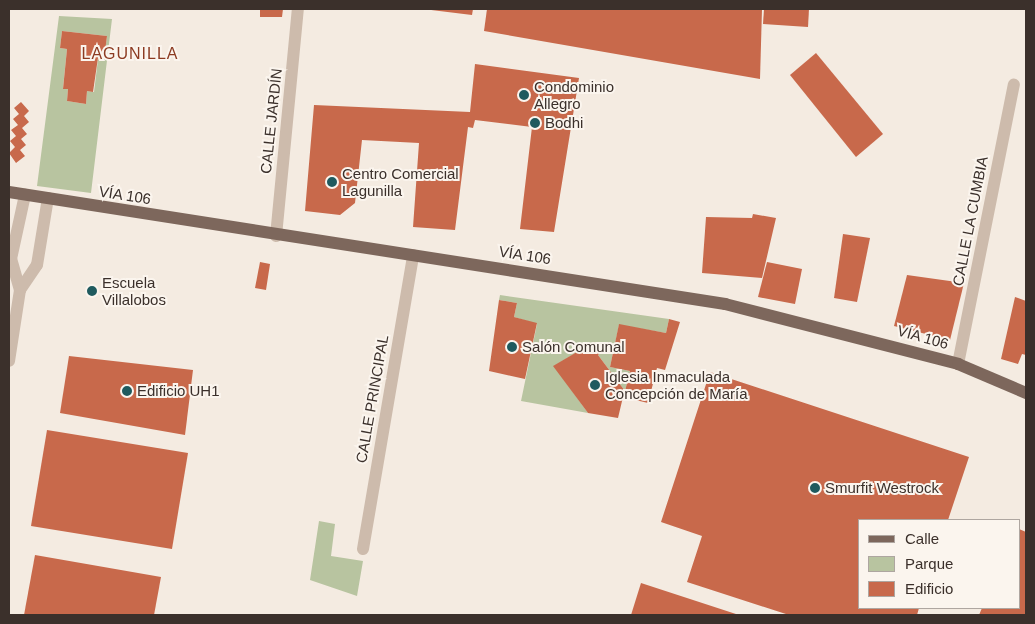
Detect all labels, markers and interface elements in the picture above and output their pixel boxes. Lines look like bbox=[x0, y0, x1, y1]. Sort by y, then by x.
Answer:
district label: LAGUNILLA bbox=[80, 44, 180, 64]
street label: CALLE JARDÍN bbox=[257, 67, 285, 175]
place label: Condominio Allegro bbox=[534, 77, 614, 112]
marker: Condominio Allegro bbox=[518, 89, 530, 101]
place label: Bodhi bbox=[545, 114, 583, 132]
marker: Bodhi bbox=[529, 117, 541, 129]
street label: CALLE LA CUMBIA bbox=[949, 154, 991, 288]
place label: Centro Comercial Lagunilla bbox=[342, 164, 459, 199]
marker: Centro Comercial Lagunilla bbox=[326, 176, 338, 188]
street label: VÍA 106 bbox=[97, 182, 153, 208]
street label: VÍA 106 bbox=[497, 242, 553, 268]
place label: Escuela Villalobos bbox=[102, 273, 166, 308]
marker: Escuela Villalobos bbox=[86, 285, 98, 297]
street label: VÍA 106 bbox=[895, 321, 951, 353]
street label: CALLE PRINCIPAL bbox=[352, 334, 392, 464]
place label: Salón Comunal bbox=[522, 338, 625, 356]
marker: Salón Comunal bbox=[506, 341, 518, 353]
place label: Iglesia Inmaculada Concepción de María bbox=[605, 367, 748, 402]
marker: Iglesia Inmaculada Concepción de María bbox=[589, 379, 601, 391]
place label: Edificio UH1 bbox=[137, 382, 220, 400]
marker: Edificio UH1 bbox=[121, 385, 133, 397]
place label: Smurfit Westrock bbox=[825, 479, 939, 497]
marker: Smurfit Westrock bbox=[809, 482, 821, 494]
legend bbox=[858, 519, 1020, 609]
text: Calle bbox=[905, 530, 939, 547]
text: Parque bbox=[905, 555, 953, 572]
text: Edificio bbox=[905, 580, 953, 597]

